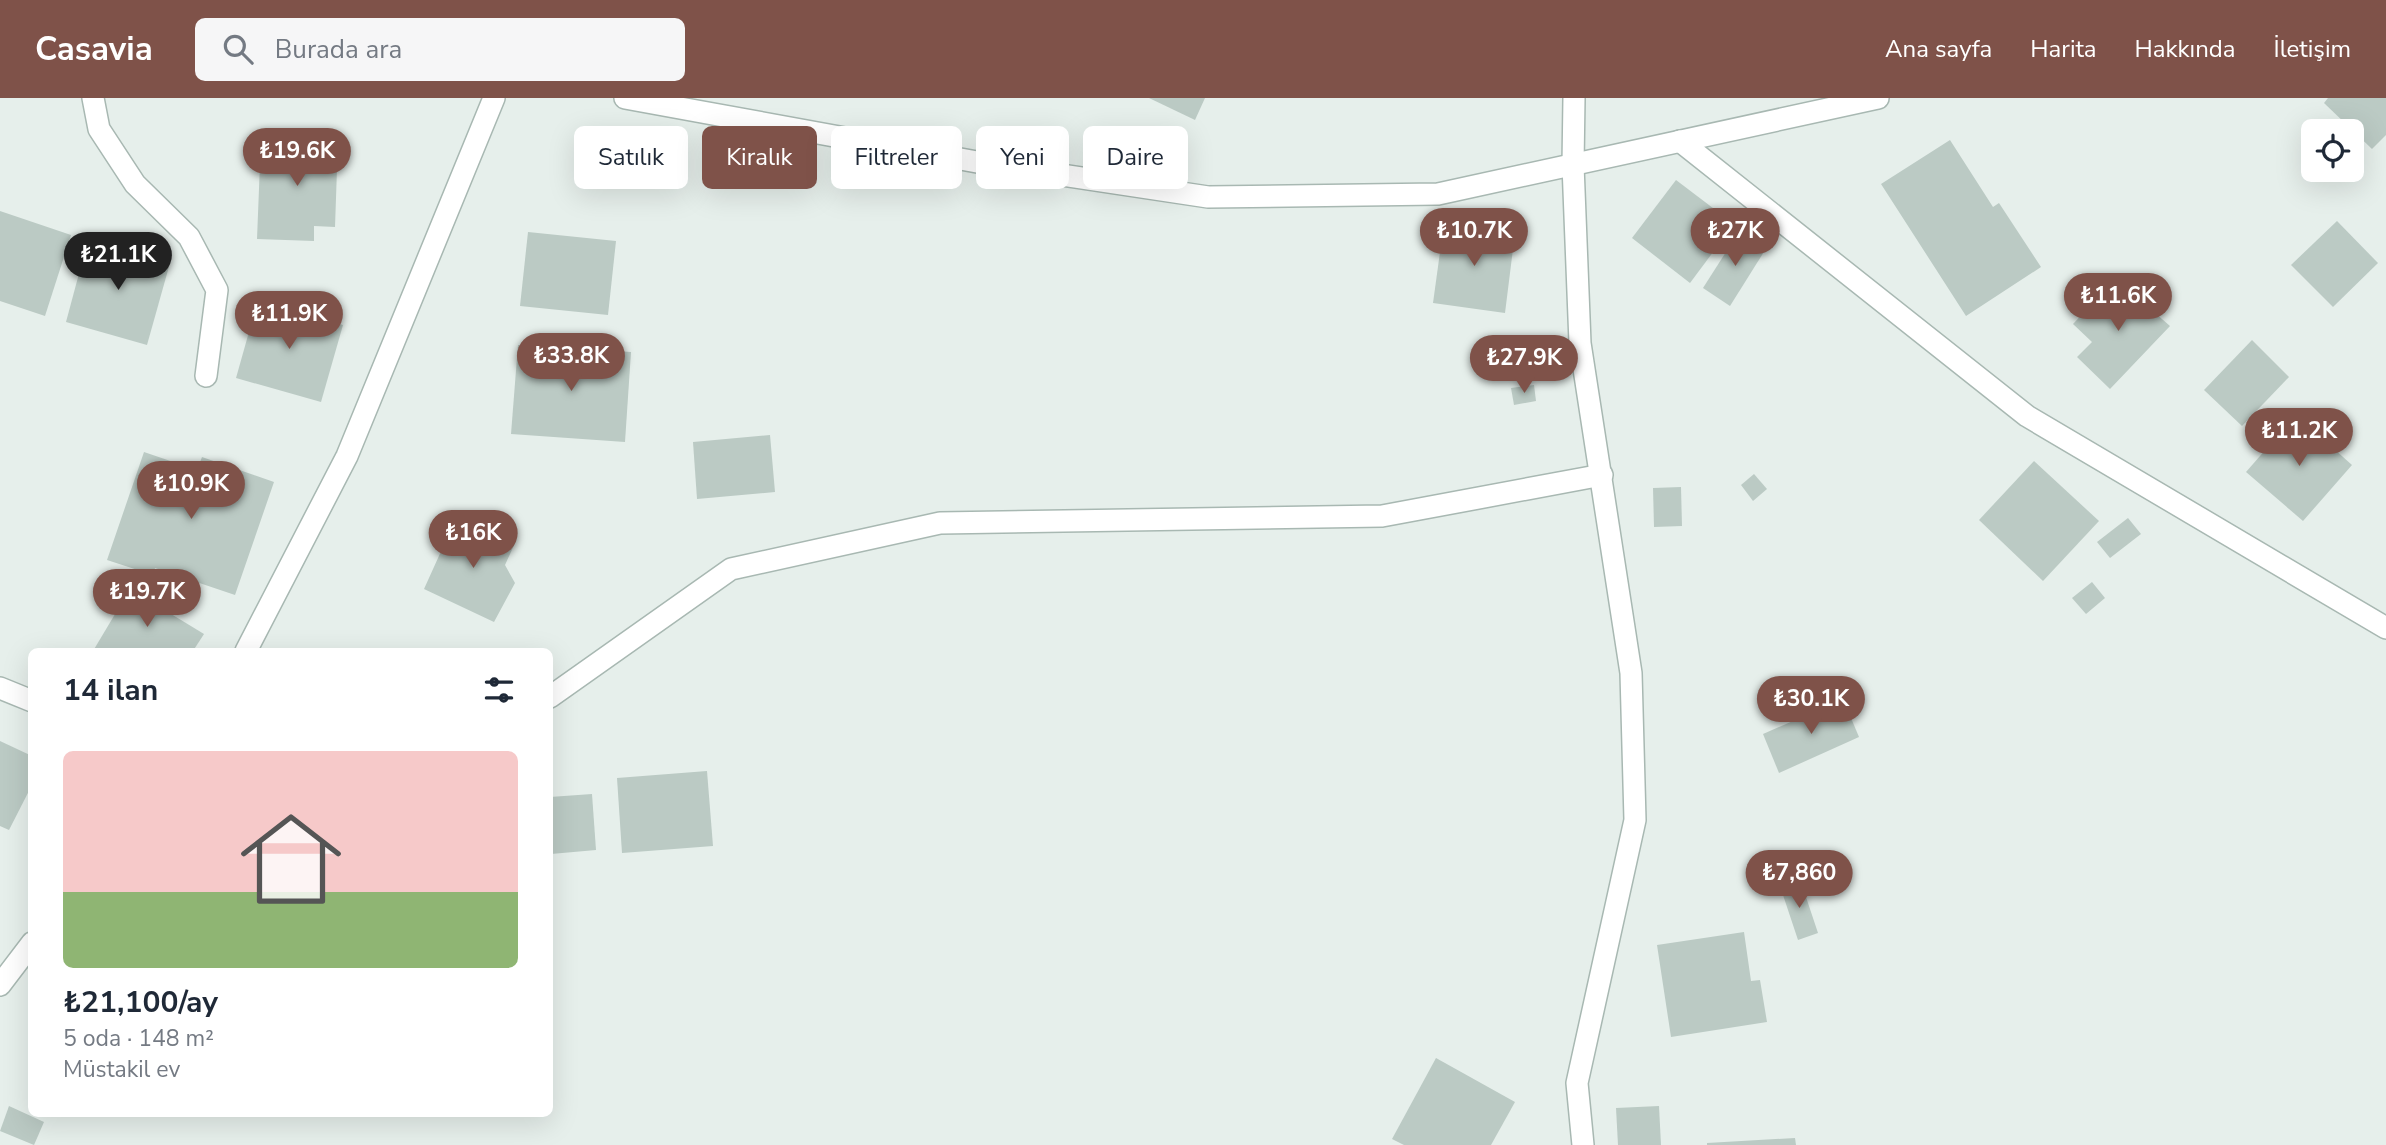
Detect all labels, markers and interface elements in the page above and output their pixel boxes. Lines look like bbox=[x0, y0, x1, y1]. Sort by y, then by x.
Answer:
search box bbox=[195, 18, 685, 81]
text: Casavia bbox=[35, 27, 153, 72]
icon: search bbox=[219, 30, 257, 68]
text: Burada ara bbox=[275, 32, 402, 67]
text: Ana sayfa bbox=[1885, 33, 1992, 65]
text: Harita bbox=[2030, 33, 2097, 65]
text: Hakkında bbox=[2135, 33, 2235, 65]
text: İletişim bbox=[2273, 33, 2351, 65]
map controls bbox=[2301, 119, 2364, 182]
button: locate bbox=[2301, 119, 2364, 182]
chip: Satılık bbox=[574, 126, 688, 189]
chip: Kiralık bbox=[702, 126, 817, 189]
chip: Filtreler bbox=[831, 126, 962, 189]
chip: Yeni bbox=[976, 126, 1069, 189]
chip: Daire bbox=[1083, 126, 1188, 189]
pin: ₺19.6K bbox=[240, 129, 354, 188]
text: ₺19.6K bbox=[259, 135, 335, 166]
pin: ₺10.7K bbox=[1417, 208, 1531, 268]
pin: ₺27K bbox=[1694, 208, 1776, 268]
text: ₺10.7K bbox=[1436, 215, 1512, 246]
text: ₺27K bbox=[1707, 215, 1763, 246]
pin: ₺21.1K bbox=[61, 232, 175, 292]
text: ₺21.1K bbox=[80, 239, 156, 270]
pin: ₺11.6K bbox=[2061, 274, 2175, 333]
text: ₺11.6K bbox=[2080, 280, 2156, 311]
pin: ₺11.9K bbox=[232, 292, 346, 351]
text: ₺11.9K bbox=[251, 298, 327, 329]
pin: ₺33.8K bbox=[514, 334, 628, 393]
pin: ₺27.9K bbox=[1467, 336, 1581, 395]
text: ₺33.8K bbox=[533, 340, 609, 371]
text: ₺27.9K bbox=[1486, 342, 1562, 373]
pin: ₺11.2K bbox=[2242, 408, 2356, 468]
text: ₺11.2K bbox=[2261, 415, 2337, 446]
pin: ₺10.9K bbox=[134, 462, 248, 521]
text: ₺10.9K bbox=[153, 468, 229, 499]
pin: ₺16K bbox=[432, 510, 514, 570]
text: ₺16K bbox=[445, 517, 501, 548]
pin: ₺19.7K bbox=[90, 570, 204, 629]
text: ₺19.7K bbox=[109, 576, 185, 607]
text: 14 ilan bbox=[63, 670, 158, 711]
icon: filters bbox=[480, 671, 518, 709]
pin: ₺30.1K bbox=[1754, 676, 1868, 736]
text: ₺30.1K bbox=[1773, 683, 1849, 714]
icon: home bbox=[228, 796, 354, 922]
pin: ₺7,860 bbox=[1742, 850, 1856, 910]
text: ₺7,860 bbox=[1762, 857, 1836, 888]
text: ₺21,100/ay bbox=[63, 982, 218, 1023]
text: 5 oda · 148 m² bbox=[63, 1023, 214, 1054]
text: Müstakil ev bbox=[63, 1054, 180, 1085]

